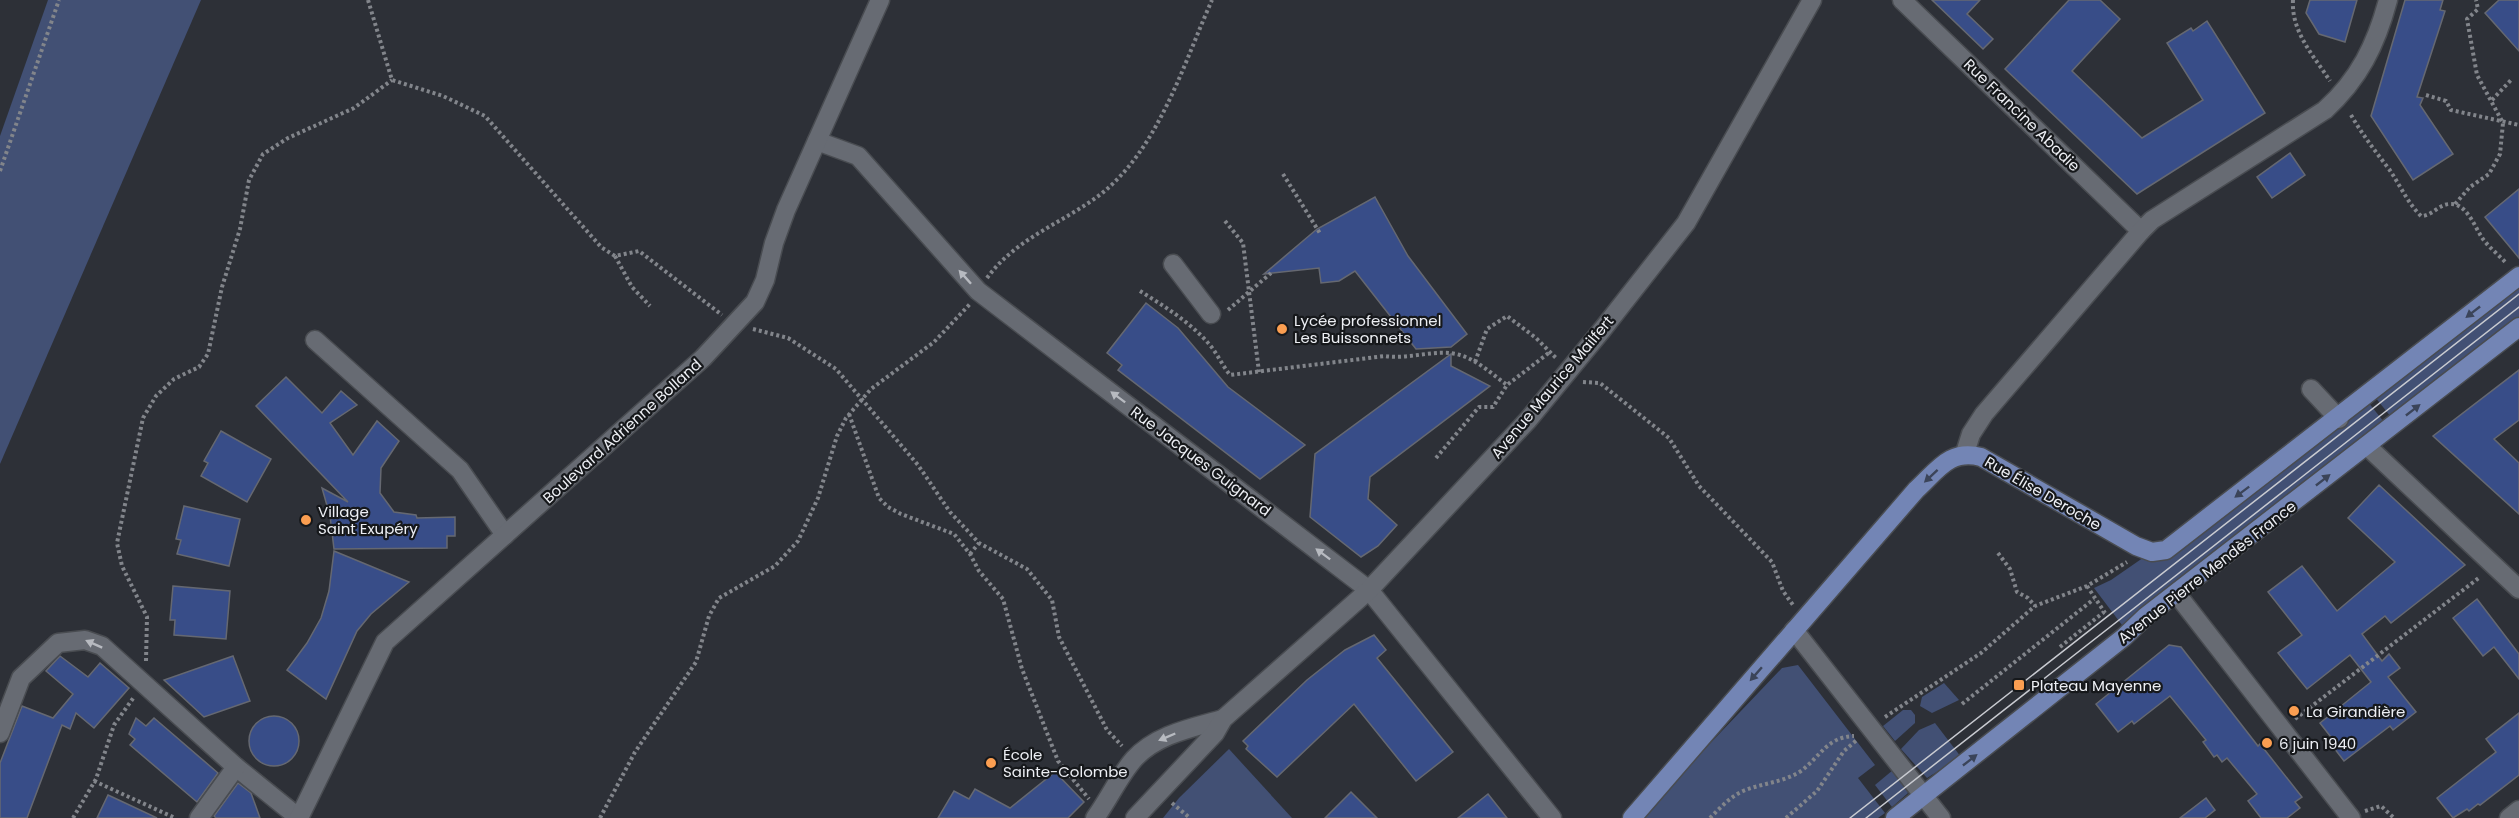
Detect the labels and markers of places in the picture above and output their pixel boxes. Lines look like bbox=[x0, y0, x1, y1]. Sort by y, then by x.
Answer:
place label: Lycée professionnel Les Buissonnets bbox=[1294, 310, 1441, 348]
marker: Lycée professionnel Les Buissonnets bbox=[1275, 322, 1289, 336]
place label: Village Saint Exupéry bbox=[318, 501, 418, 539]
marker: Village Saint Exupéry bbox=[299, 513, 313, 527]
place label: Plateau Mayenne bbox=[2031, 675, 2161, 696]
marker: Plateau Mayenne bbox=[2012, 678, 2026, 692]
place label: La Girandière bbox=[2306, 701, 2405, 722]
marker: La Girandière bbox=[2287, 704, 2301, 718]
place label: 6 juin 1940 bbox=[2279, 733, 2356, 754]
marker: 6 juin 1940 bbox=[2260, 736, 2274, 750]
place label: École Sainte-Colombe bbox=[1003, 744, 1128, 782]
marker: École Sainte-Colombe bbox=[984, 756, 998, 770]

